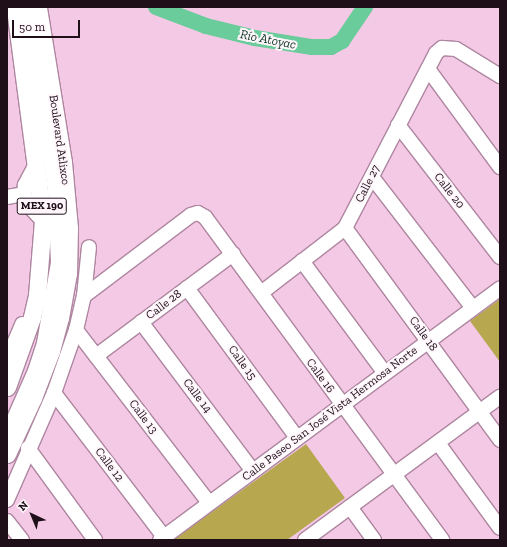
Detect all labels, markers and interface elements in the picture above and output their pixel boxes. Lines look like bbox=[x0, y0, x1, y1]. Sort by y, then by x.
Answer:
scale bar bbox=[14, 12, 82, 38]
text: 50 m bbox=[19, 20, 45, 34]
water label: Río Atoyac bbox=[238, 27, 298, 53]
street label: Boulevard Atlixco bbox=[46, 94, 72, 186]
street label: Calle 27 bbox=[352, 163, 384, 205]
street label: Calle 20 bbox=[431, 170, 467, 212]
road number: MEX 190 bbox=[16, 197, 68, 215]
street label: Calle 28 bbox=[143, 287, 185, 323]
street label: Calle 18 bbox=[406, 314, 440, 354]
street label: Calle 15 bbox=[225, 343, 259, 383]
street label: Calle Paseo San José Vista Hermosa Norte bbox=[239, 343, 421, 485]
street label: Calle 16 bbox=[303, 356, 337, 396]
street label: Calle 14 bbox=[179, 376, 215, 416]
street label: Calle 13 bbox=[126, 397, 160, 437]
street label: Calle 12 bbox=[91, 445, 127, 485]
north arrow bbox=[12, 495, 52, 535]
text: N bbox=[16, 498, 31, 514]

